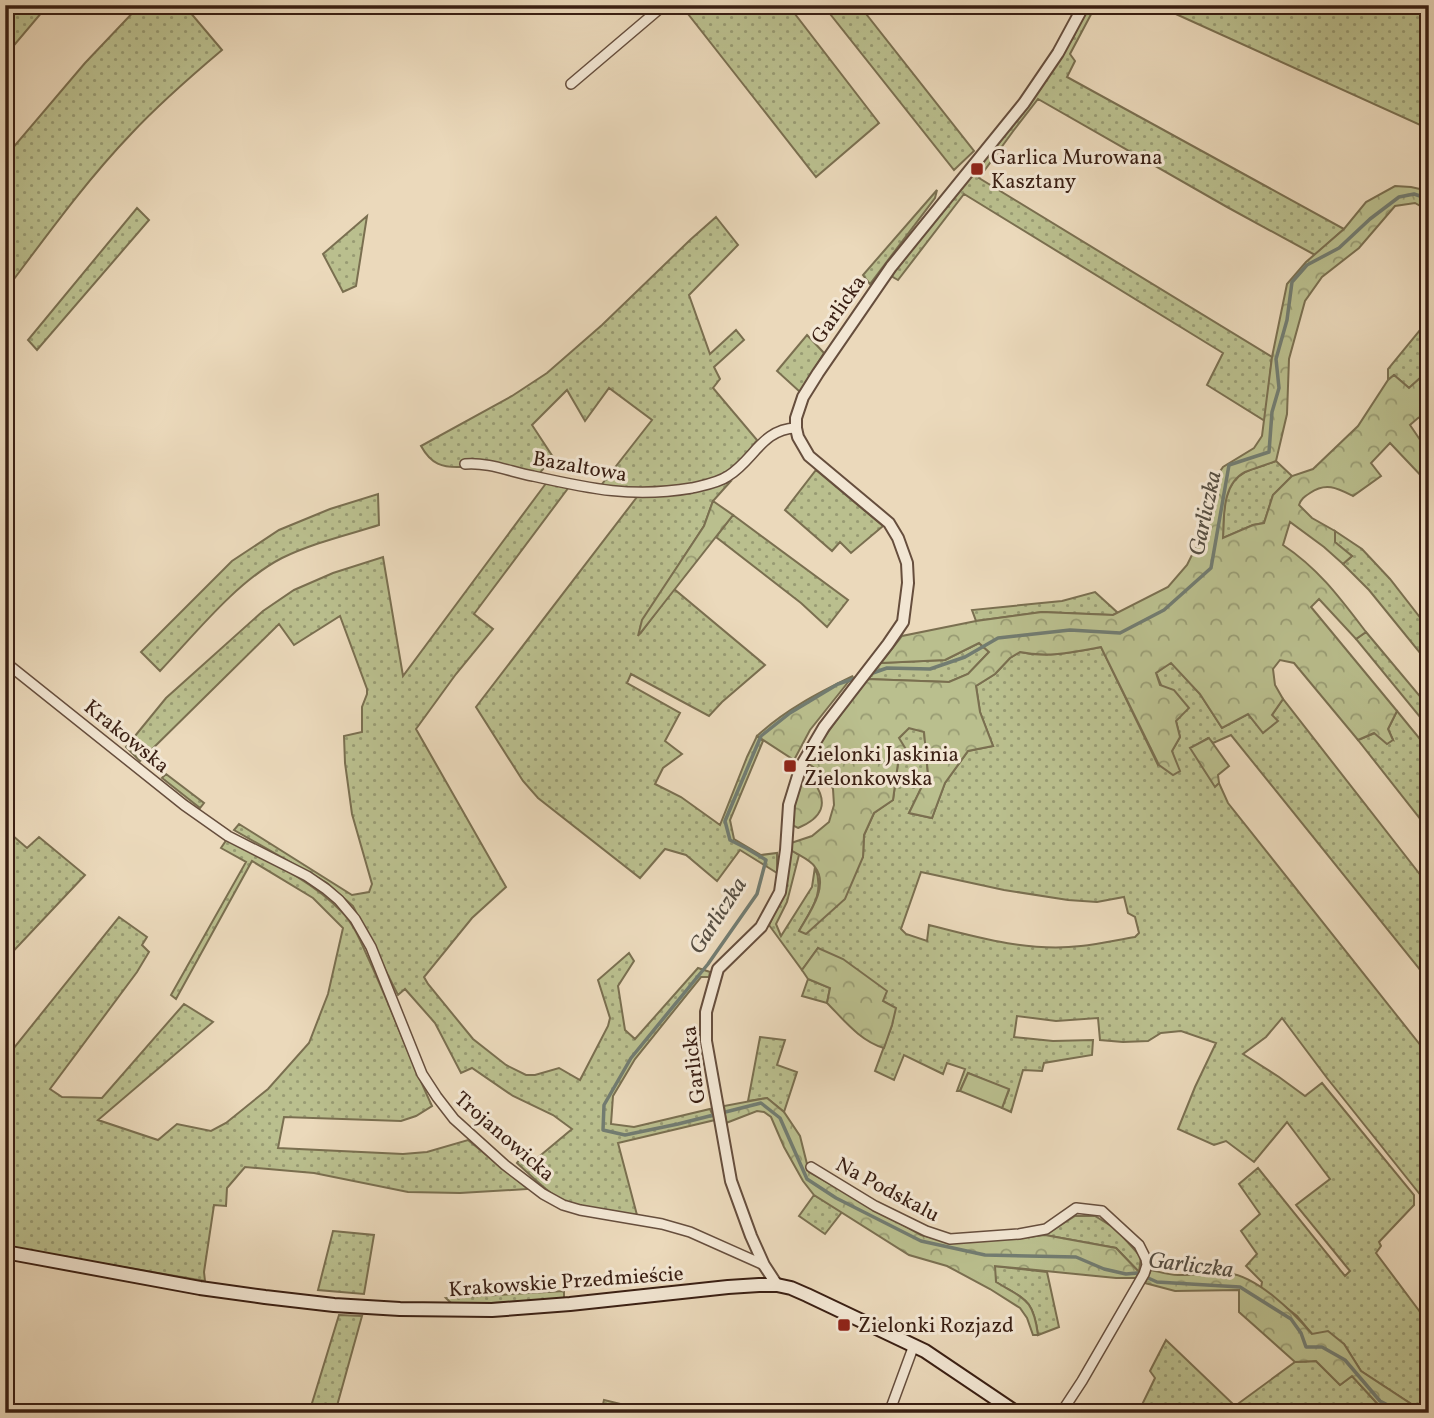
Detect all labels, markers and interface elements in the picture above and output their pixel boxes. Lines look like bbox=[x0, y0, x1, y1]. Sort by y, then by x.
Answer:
place label: Garlica Murowana Kasztany bbox=[991, 144, 1163, 197]
marker: Garlica Murowana Kasztany bbox=[969, 161, 985, 177]
street label: Garlicka bbox=[805, 270, 873, 350]
street label: Bazaltowa bbox=[530, 445, 629, 490]
water label: Garliczka bbox=[1181, 468, 1231, 559]
street label: Krakowska bbox=[77, 694, 175, 781]
place label: Zielonki Jaskinia Zielonkowska bbox=[804, 741, 959, 794]
marker: Zielonki Jaskinia Zielonkowska bbox=[782, 758, 798, 774]
water label: Garliczka bbox=[682, 871, 756, 961]
street label: Garlicka bbox=[675, 1024, 714, 1105]
street label: Trojanowicka bbox=[447, 1085, 561, 1189]
street label: Na Podskalu bbox=[830, 1151, 944, 1230]
water label: Garliczka bbox=[1146, 1245, 1235, 1287]
street label: Krakowskie Przedmieście bbox=[448, 1260, 685, 1305]
place label: Zielonki Rozjazd bbox=[858, 1312, 1014, 1341]
marker: Zielonki Rozjazd bbox=[836, 1317, 852, 1333]

